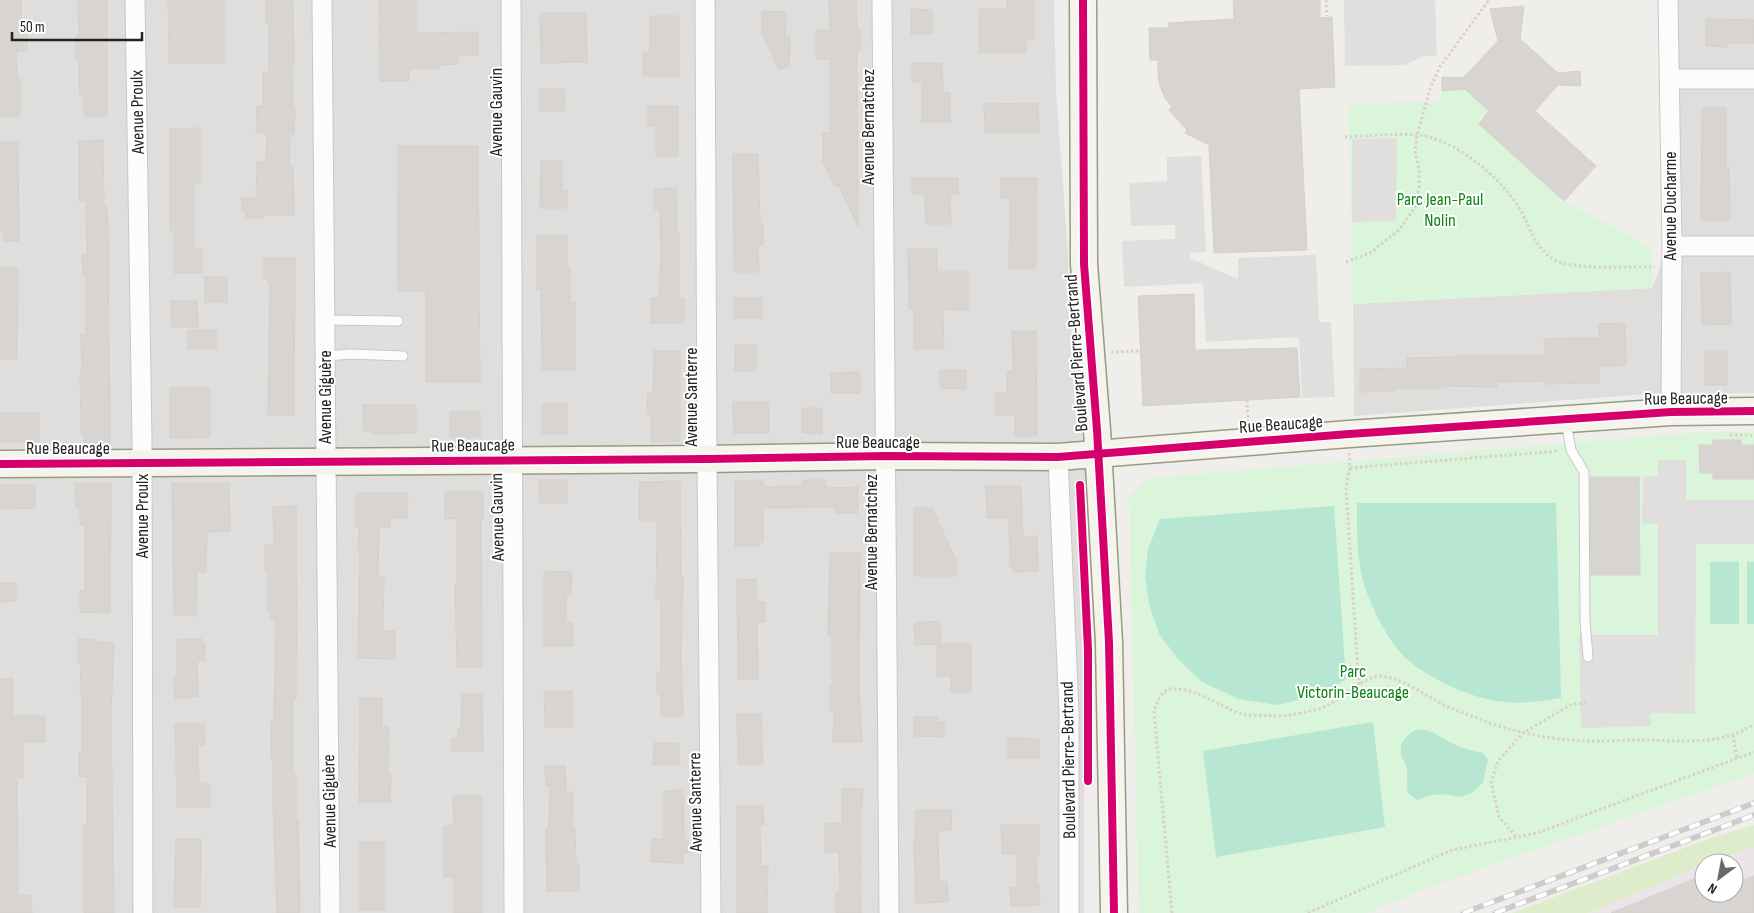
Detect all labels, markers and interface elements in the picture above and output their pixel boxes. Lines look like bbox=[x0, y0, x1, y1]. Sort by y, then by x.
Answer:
scale bar bbox=[12, 10, 142, 42]
text: 50 m bbox=[20, 18, 45, 37]
street label: Avenue Gauvin bbox=[486, 68, 507, 157]
street label: Avenue Proulx bbox=[126, 69, 149, 155]
street label: Avenue Bernatchez bbox=[858, 69, 879, 186]
street label: Avenue Ducharme bbox=[1660, 151, 1681, 262]
park label: Parc Jean-Paul Nolin bbox=[1397, 189, 1483, 231]
street label: Boulevard Pierre-Bertrand bbox=[1061, 274, 1092, 432]
street label: Avenue Santerre bbox=[681, 347, 702, 448]
street label: Avenue Giguère bbox=[315, 350, 336, 445]
street label: Rue Beaucage bbox=[1644, 387, 1728, 410]
street label: Rue Beaucage bbox=[1238, 411, 1324, 438]
street label: Rue Beaucage bbox=[836, 432, 920, 453]
street label: Rue Beaucage bbox=[431, 434, 515, 457]
street label: Rue Beaucage bbox=[26, 438, 110, 459]
street label: Avenue Gauvin bbox=[486, 473, 509, 562]
street label: Avenue Proulx bbox=[132, 474, 153, 559]
street label: Avenue Bernatchez bbox=[861, 474, 882, 591]
park label: Parc Victorin-Beaucage bbox=[1297, 661, 1409, 703]
street label: Boulevard Pierre-Bertrand bbox=[1057, 681, 1080, 839]
street label: Avenue Santerre bbox=[684, 752, 707, 853]
street label: Avenue Giguère bbox=[318, 754, 341, 849]
north arrow bbox=[1694, 853, 1744, 903]
text: N bbox=[1705, 879, 1720, 898]

